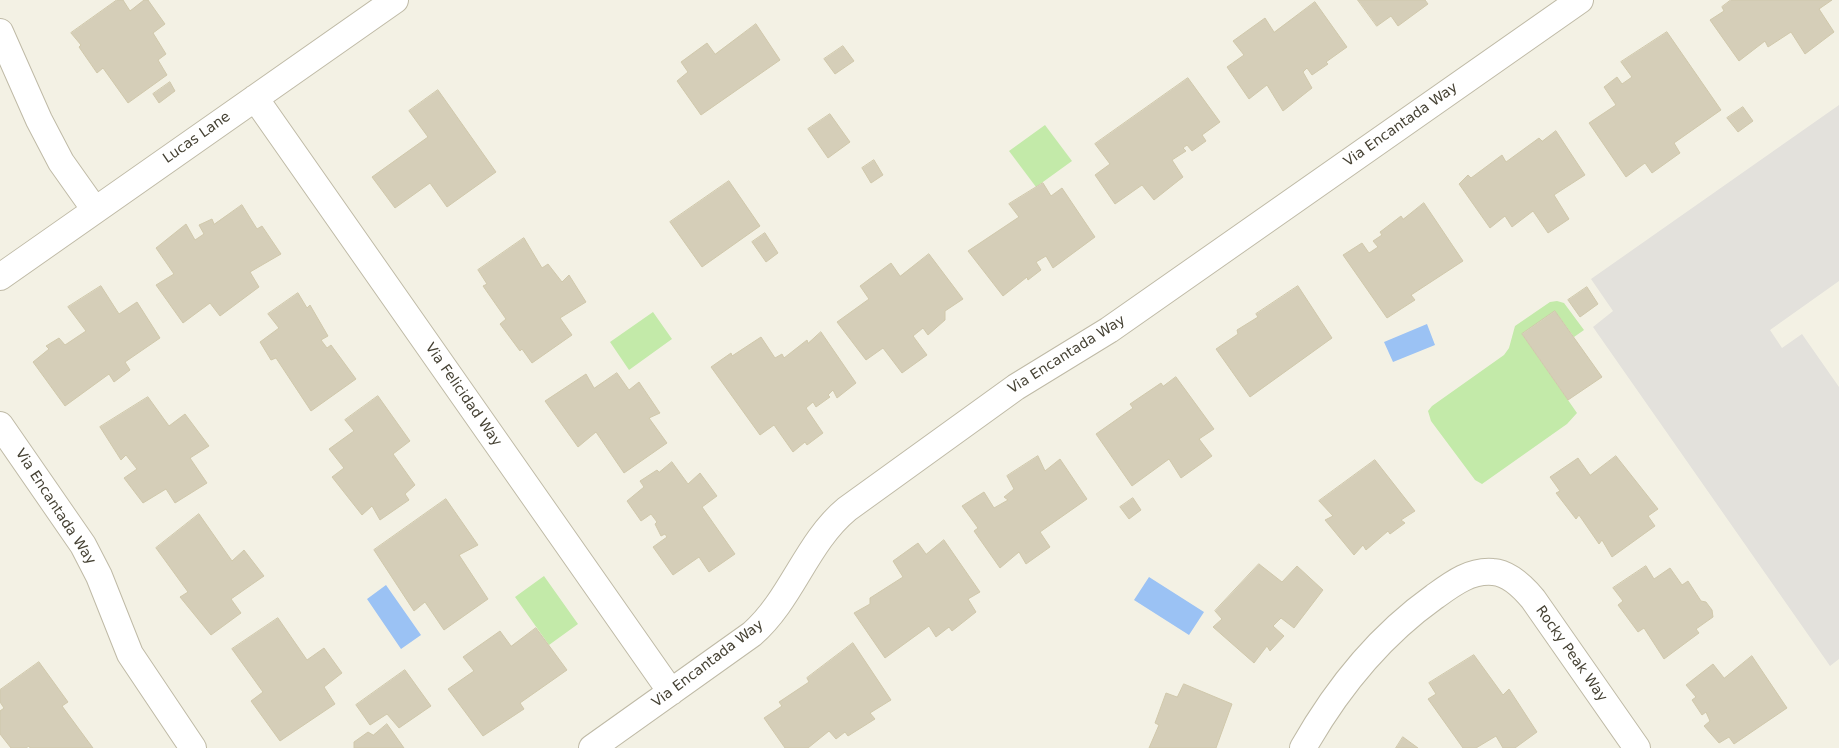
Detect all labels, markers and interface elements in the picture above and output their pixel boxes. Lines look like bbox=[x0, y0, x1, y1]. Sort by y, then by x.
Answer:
street label: Via Encantada Way bbox=[1341, 79, 1461, 171]
street label: Lucas Lane bbox=[160, 109, 234, 167]
street label: Via Encantada Way bbox=[1005, 312, 1129, 398]
street label: Via Felicidad Way bbox=[421, 340, 505, 450]
street label: Via Encantada Way bbox=[11, 446, 99, 568]
street label: Rocky Peak Way bbox=[1532, 603, 1610, 705]
street label: Via Encantada Way bbox=[649, 617, 767, 711]

